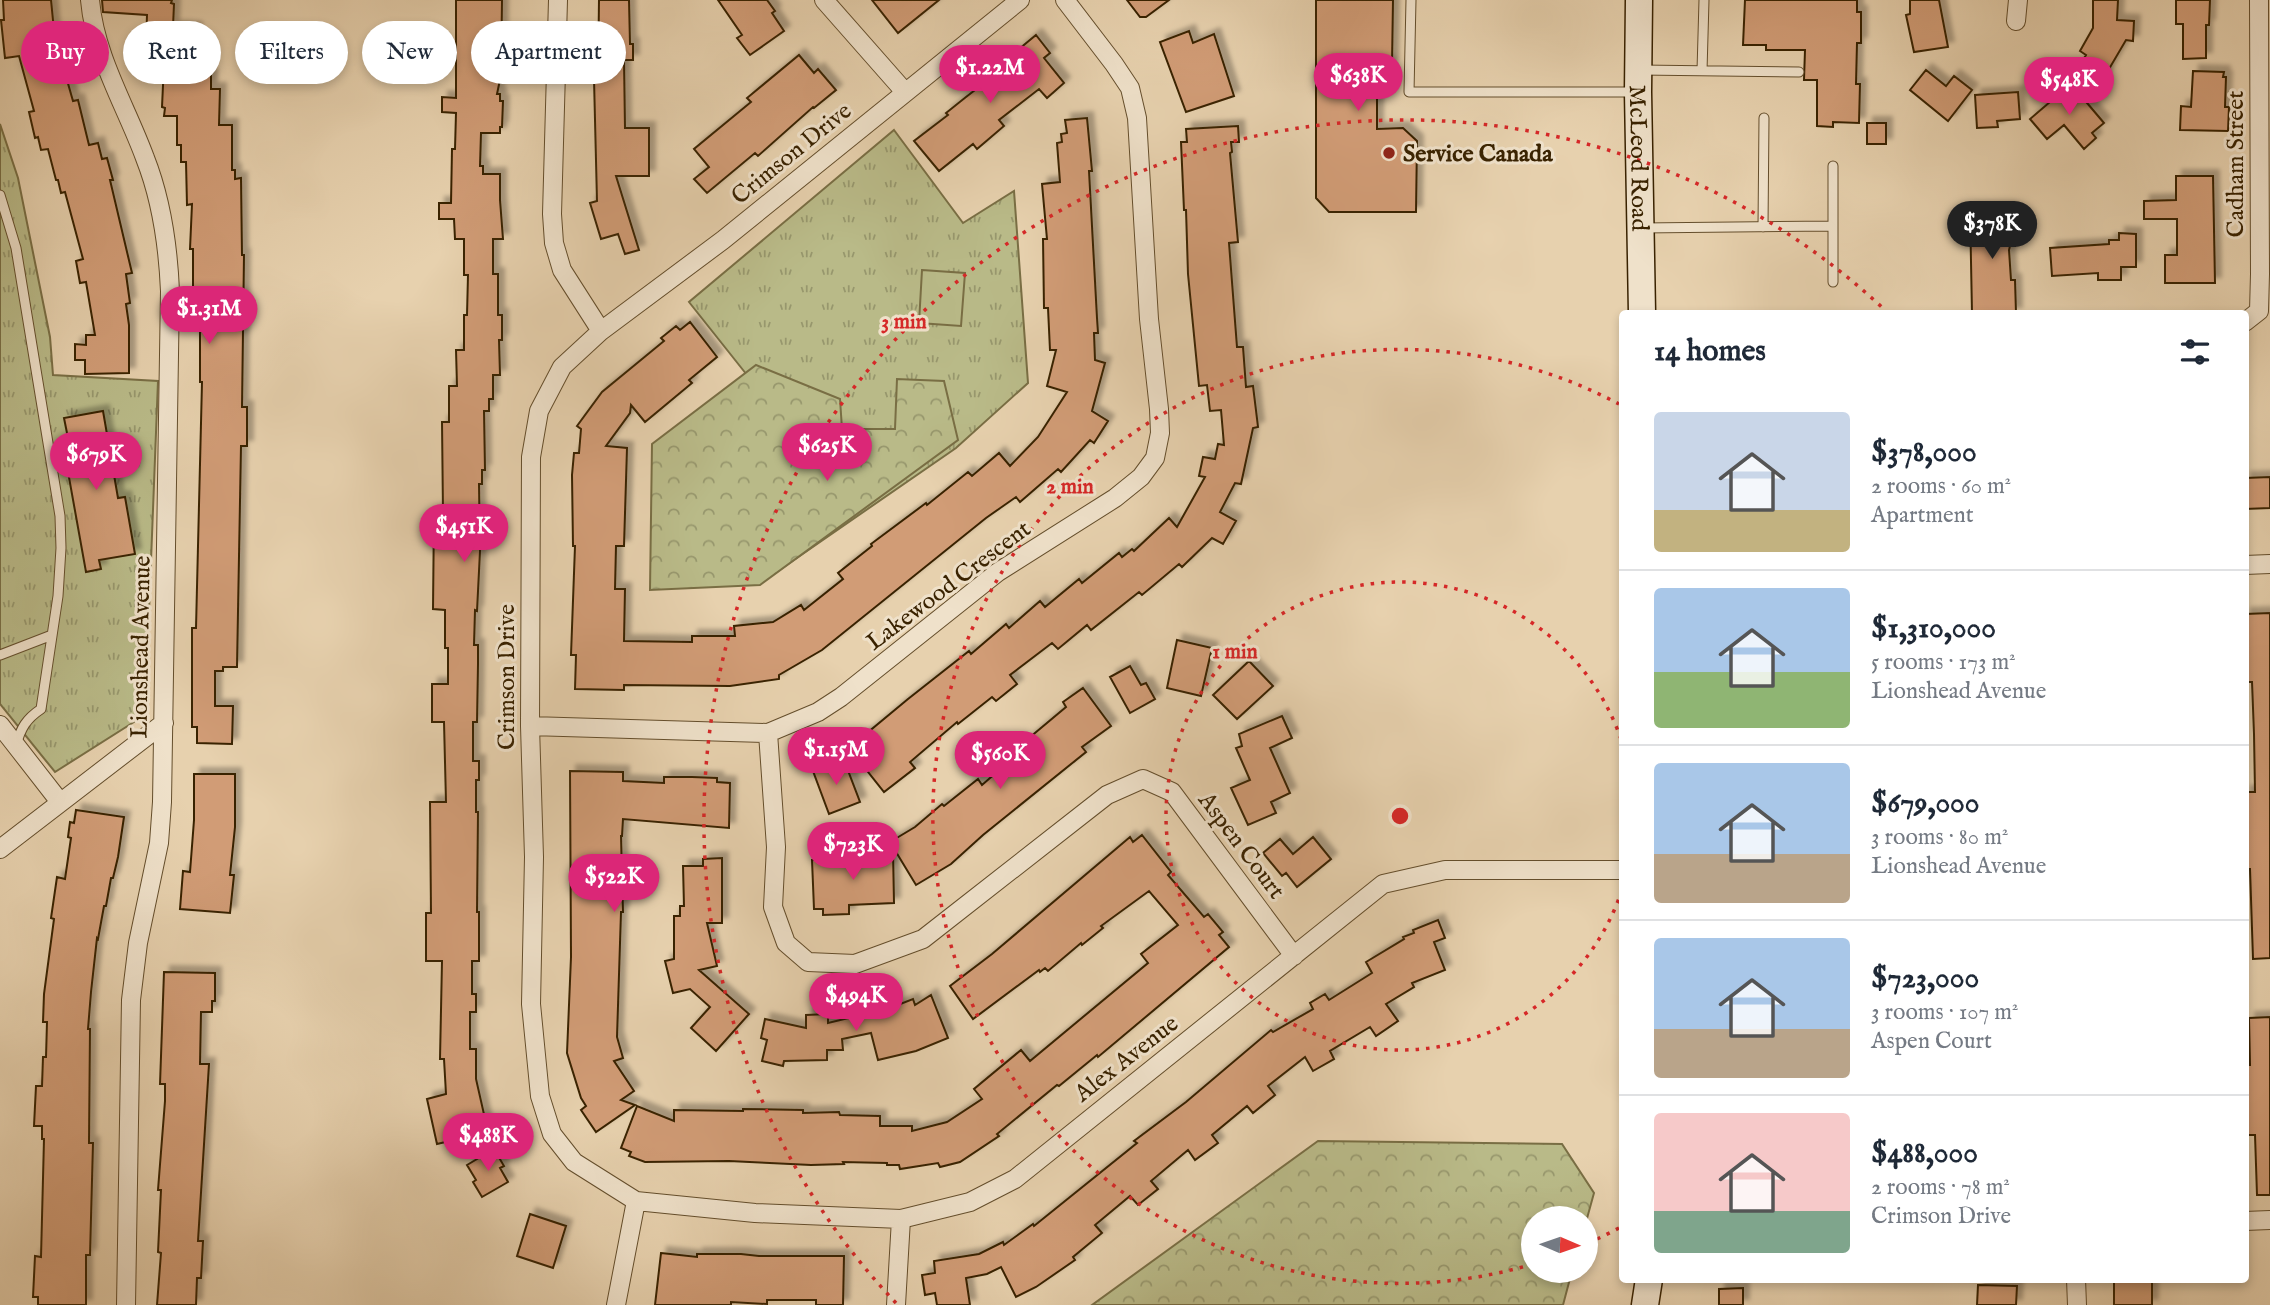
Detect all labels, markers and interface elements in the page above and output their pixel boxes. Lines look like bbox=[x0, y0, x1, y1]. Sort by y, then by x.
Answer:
chip: Buy bbox=[21, 21, 109, 84]
chip: Rent bbox=[123, 21, 221, 84]
chip: Filters bbox=[235, 21, 348, 84]
chip: New bbox=[362, 21, 457, 84]
chip: Apartment bbox=[471, 21, 626, 84]
pin: $1.22M bbox=[933, 46, 1047, 105]
text: $1.22M bbox=[955, 53, 1025, 82]
pin: $638K bbox=[1309, 54, 1407, 113]
pin: $548K bbox=[2020, 58, 2118, 117]
text: $638K bbox=[1330, 61, 1386, 90]
text: $548K bbox=[2040, 65, 2098, 94]
street label: McLeod Road bbox=[1621, 85, 1655, 232]
street label: Cadham Street bbox=[2221, 91, 2252, 237]
street label: Crimson Drive bbox=[725, 96, 858, 212]
place label: Service Canada bbox=[1403, 139, 1553, 170]
marker: Service Canada bbox=[1381, 145, 1397, 161]
pin: $378K bbox=[1943, 202, 2041, 261]
text: $378K bbox=[1963, 209, 2021, 238]
pin: $1.31M bbox=[152, 286, 266, 346]
text: $1.31M bbox=[176, 294, 242, 323]
text: 3 min bbox=[881, 309, 927, 336]
text: 14 homes bbox=[1654, 333, 1766, 371]
icon: filters bbox=[2176, 333, 2214, 371]
pin: $625K bbox=[778, 424, 876, 483]
text: $625K bbox=[798, 431, 856, 460]
pin: $679K bbox=[47, 433, 145, 492]
text: $378,000 bbox=[1871, 434, 1977, 472]
text: $679K bbox=[66, 440, 126, 469]
icon: home bbox=[1710, 440, 1794, 524]
text: 2 rooms · 60 m² bbox=[1871, 472, 2011, 501]
text: 2 min bbox=[1046, 474, 1094, 501]
text: Apartment bbox=[1871, 501, 1974, 530]
pin: $451K bbox=[415, 504, 513, 564]
text: $451K bbox=[435, 512, 493, 541]
street label: Lakewood Crescent bbox=[860, 514, 1037, 658]
street label: Lionshead Avenue bbox=[124, 555, 159, 739]
street label: Crimson Drive bbox=[492, 604, 523, 750]
text: $1,310,000 bbox=[1871, 610, 1996, 648]
icon: home bbox=[1710, 616, 1794, 700]
text: 1 min bbox=[1212, 639, 1258, 666]
text: 5 rooms · 173 m² bbox=[1871, 648, 2016, 677]
text: Lionshead Avenue bbox=[1871, 677, 2046, 706]
pin: $1.15M bbox=[779, 728, 893, 787]
pin: $560K bbox=[951, 732, 1049, 791]
text: $1.15M bbox=[804, 735, 868, 764]
text: $560K bbox=[971, 739, 1029, 768]
street label: Aspen Court bbox=[1190, 785, 1291, 906]
text: $679,000 bbox=[1871, 785, 1980, 823]
icon: home bbox=[1710, 791, 1794, 875]
centre of rings bbox=[1388, 804, 1412, 828]
pin: $723K bbox=[804, 822, 902, 882]
text: 3 rooms · 80 m² bbox=[1871, 823, 2008, 852]
text: $723K bbox=[823, 830, 883, 859]
text: Lionshead Avenue bbox=[1871, 852, 2046, 881]
pin: $522K bbox=[565, 855, 663, 914]
text: $522K bbox=[584, 862, 644, 891]
text: $723,000 bbox=[1871, 960, 1979, 998]
icon: home bbox=[1710, 966, 1794, 1050]
pin: $494K bbox=[807, 974, 905, 1033]
text: $494K bbox=[825, 981, 887, 1010]
text: 3 rooms · 107 m² bbox=[1871, 998, 2019, 1027]
street label: Alex Avenue bbox=[1068, 1009, 1185, 1110]
text: Aspen Court bbox=[1871, 1027, 1992, 1056]
pin: $488K bbox=[439, 1114, 537, 1173]
text: $488K bbox=[459, 1121, 517, 1150]
text: $488,000 bbox=[1871, 1135, 1978, 1173]
icon: home bbox=[1710, 1141, 1794, 1225]
text: 2 rooms · 78 m² bbox=[1871, 1173, 2010, 1202]
text: Crimson Drive bbox=[1871, 1202, 2011, 1231]
north arrow bbox=[1521, 1206, 1598, 1283]
map controls bbox=[1521, 1206, 1598, 1283]

